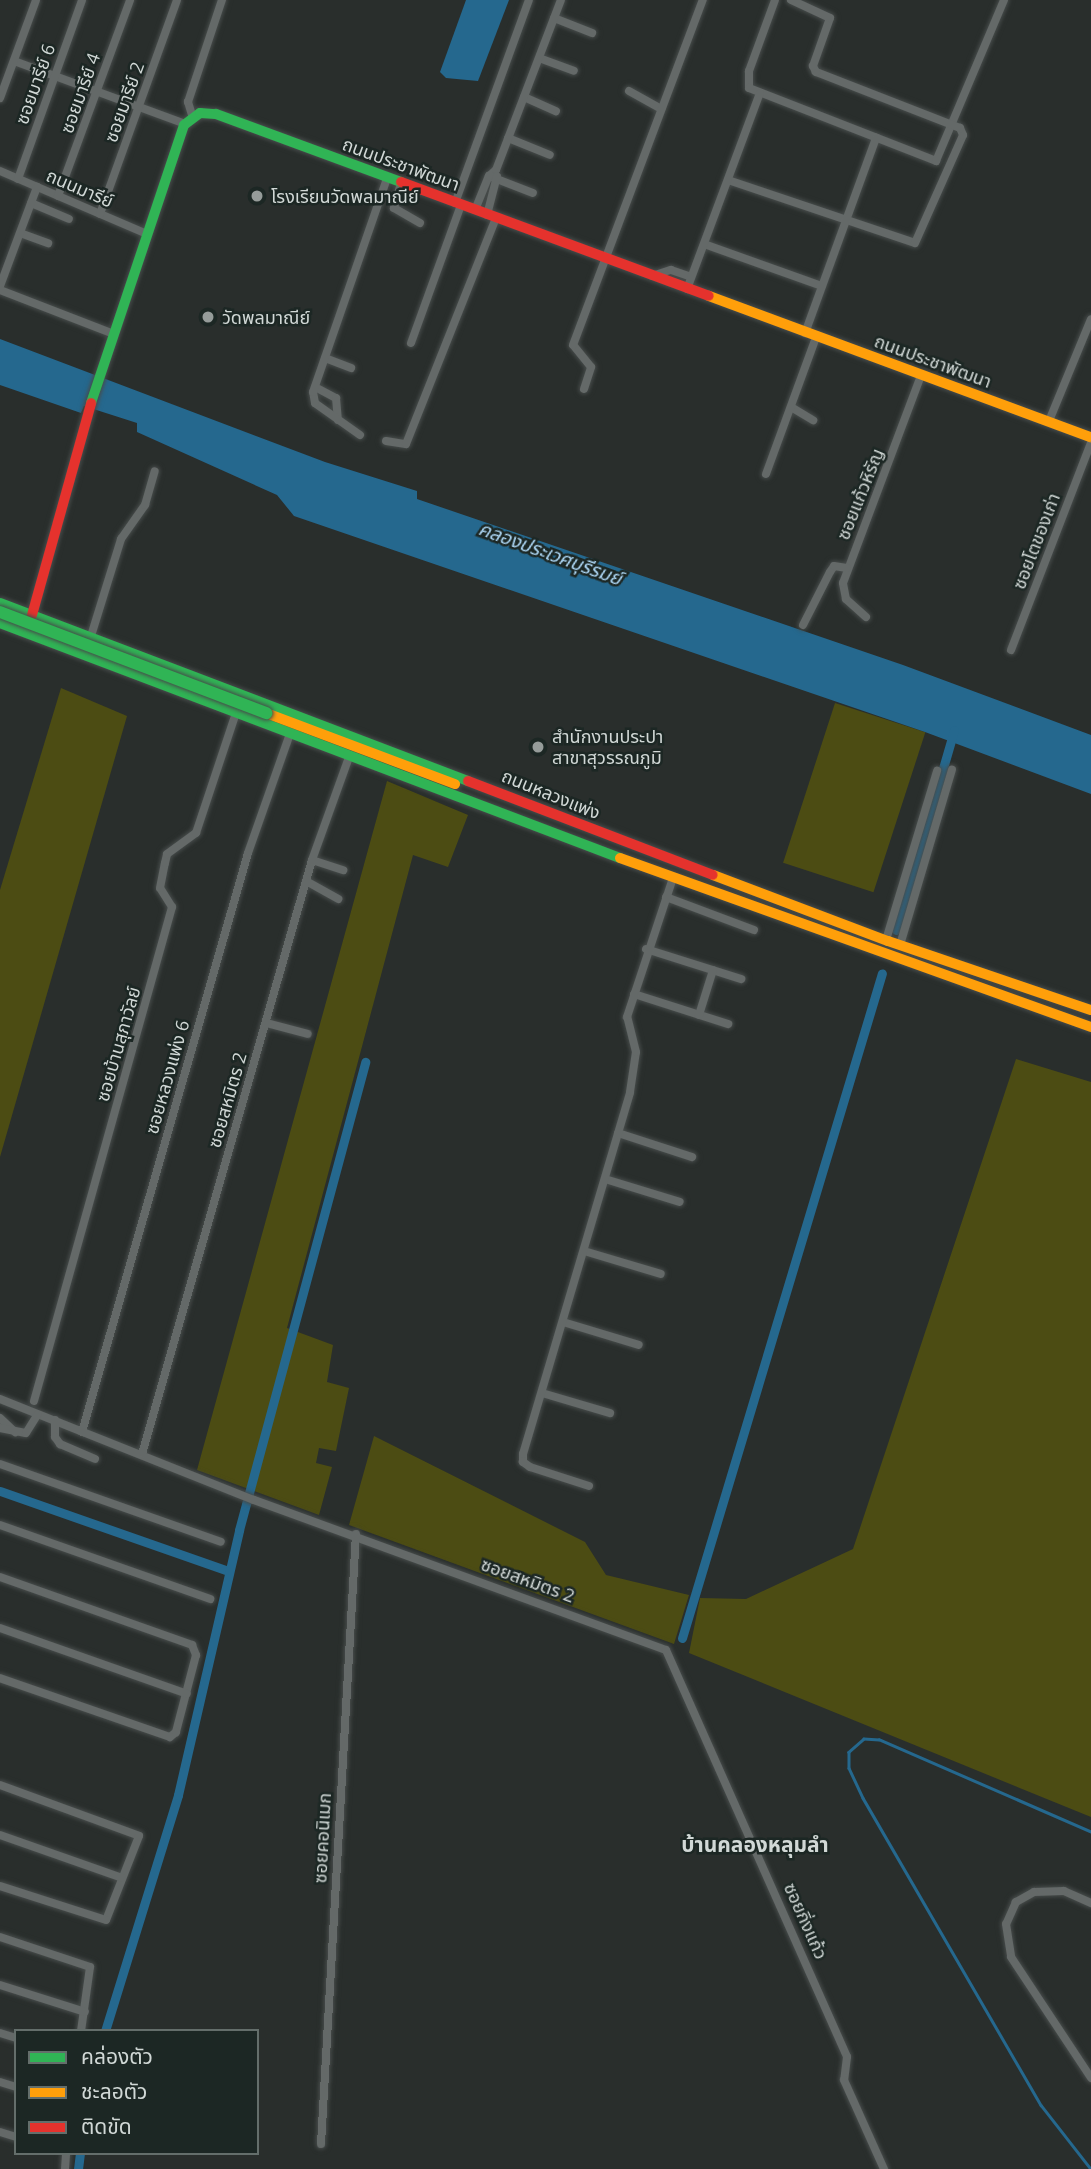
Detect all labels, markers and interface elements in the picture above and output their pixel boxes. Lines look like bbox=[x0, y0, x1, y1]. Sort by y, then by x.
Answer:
street label: ซอยมารีย์ 6 bbox=[11, 41, 59, 127]
street label: ซอยมารีย์ 4 bbox=[56, 50, 104, 136]
street label: ซอยมารีย์ 2 bbox=[100, 59, 148, 145]
street label: ถนนประชาพัฒนา bbox=[340, 133, 462, 195]
street label: ถนนมารีย์ bbox=[43, 164, 117, 212]
place label: โรงเรียนวัดพลมาณีย์ bbox=[271, 185, 419, 207]
marker: โรงเรียนวัดพลมาณีย์ bbox=[249, 188, 265, 204]
place label: วัดพลมาณีย์ bbox=[222, 306, 310, 328]
marker: วัดพลมาณีย์ bbox=[200, 309, 216, 325]
street label: ถนนประชาพัฒนา bbox=[872, 330, 994, 392]
street label: ซอยแก้วหิรัญ bbox=[832, 445, 888, 543]
street label: ซอยโตของเก่า bbox=[1008, 490, 1064, 592]
water label: คลองประเวศบุรีรมย์ bbox=[475, 518, 625, 590]
place label: สำนักงานประปา สาขาสุวรรณภูมิ bbox=[552, 726, 663, 768]
marker: สำนักงานประปา สาขาสุวรรณภูมิ bbox=[530, 739, 546, 755]
street label: ถนนหลวงแพ่ง bbox=[499, 764, 603, 824]
street label: ซอยบ้านสุภาวัลย์ bbox=[91, 984, 145, 1104]
street label: ซอยหลวงแพ่ง 6 bbox=[140, 1018, 194, 1136]
street label: ซอยสหมิตร 2 bbox=[203, 1050, 251, 1150]
street label: ซอยสหมิตร 2 bbox=[478, 1553, 578, 1607]
street label: ซอยคอนิเมก bbox=[309, 1792, 335, 1884]
district label: บ้านคลองหลุมลำ bbox=[681, 1831, 829, 1857]
street label: ซอยกิ่งแก้ว bbox=[780, 1879, 832, 1963]
legend bbox=[14, 2029, 259, 2155]
text: คล่องตัว bbox=[81, 2042, 153, 2070]
text: ชะลอตัว bbox=[81, 2077, 147, 2105]
text: ติดขัด bbox=[81, 2112, 132, 2140]

